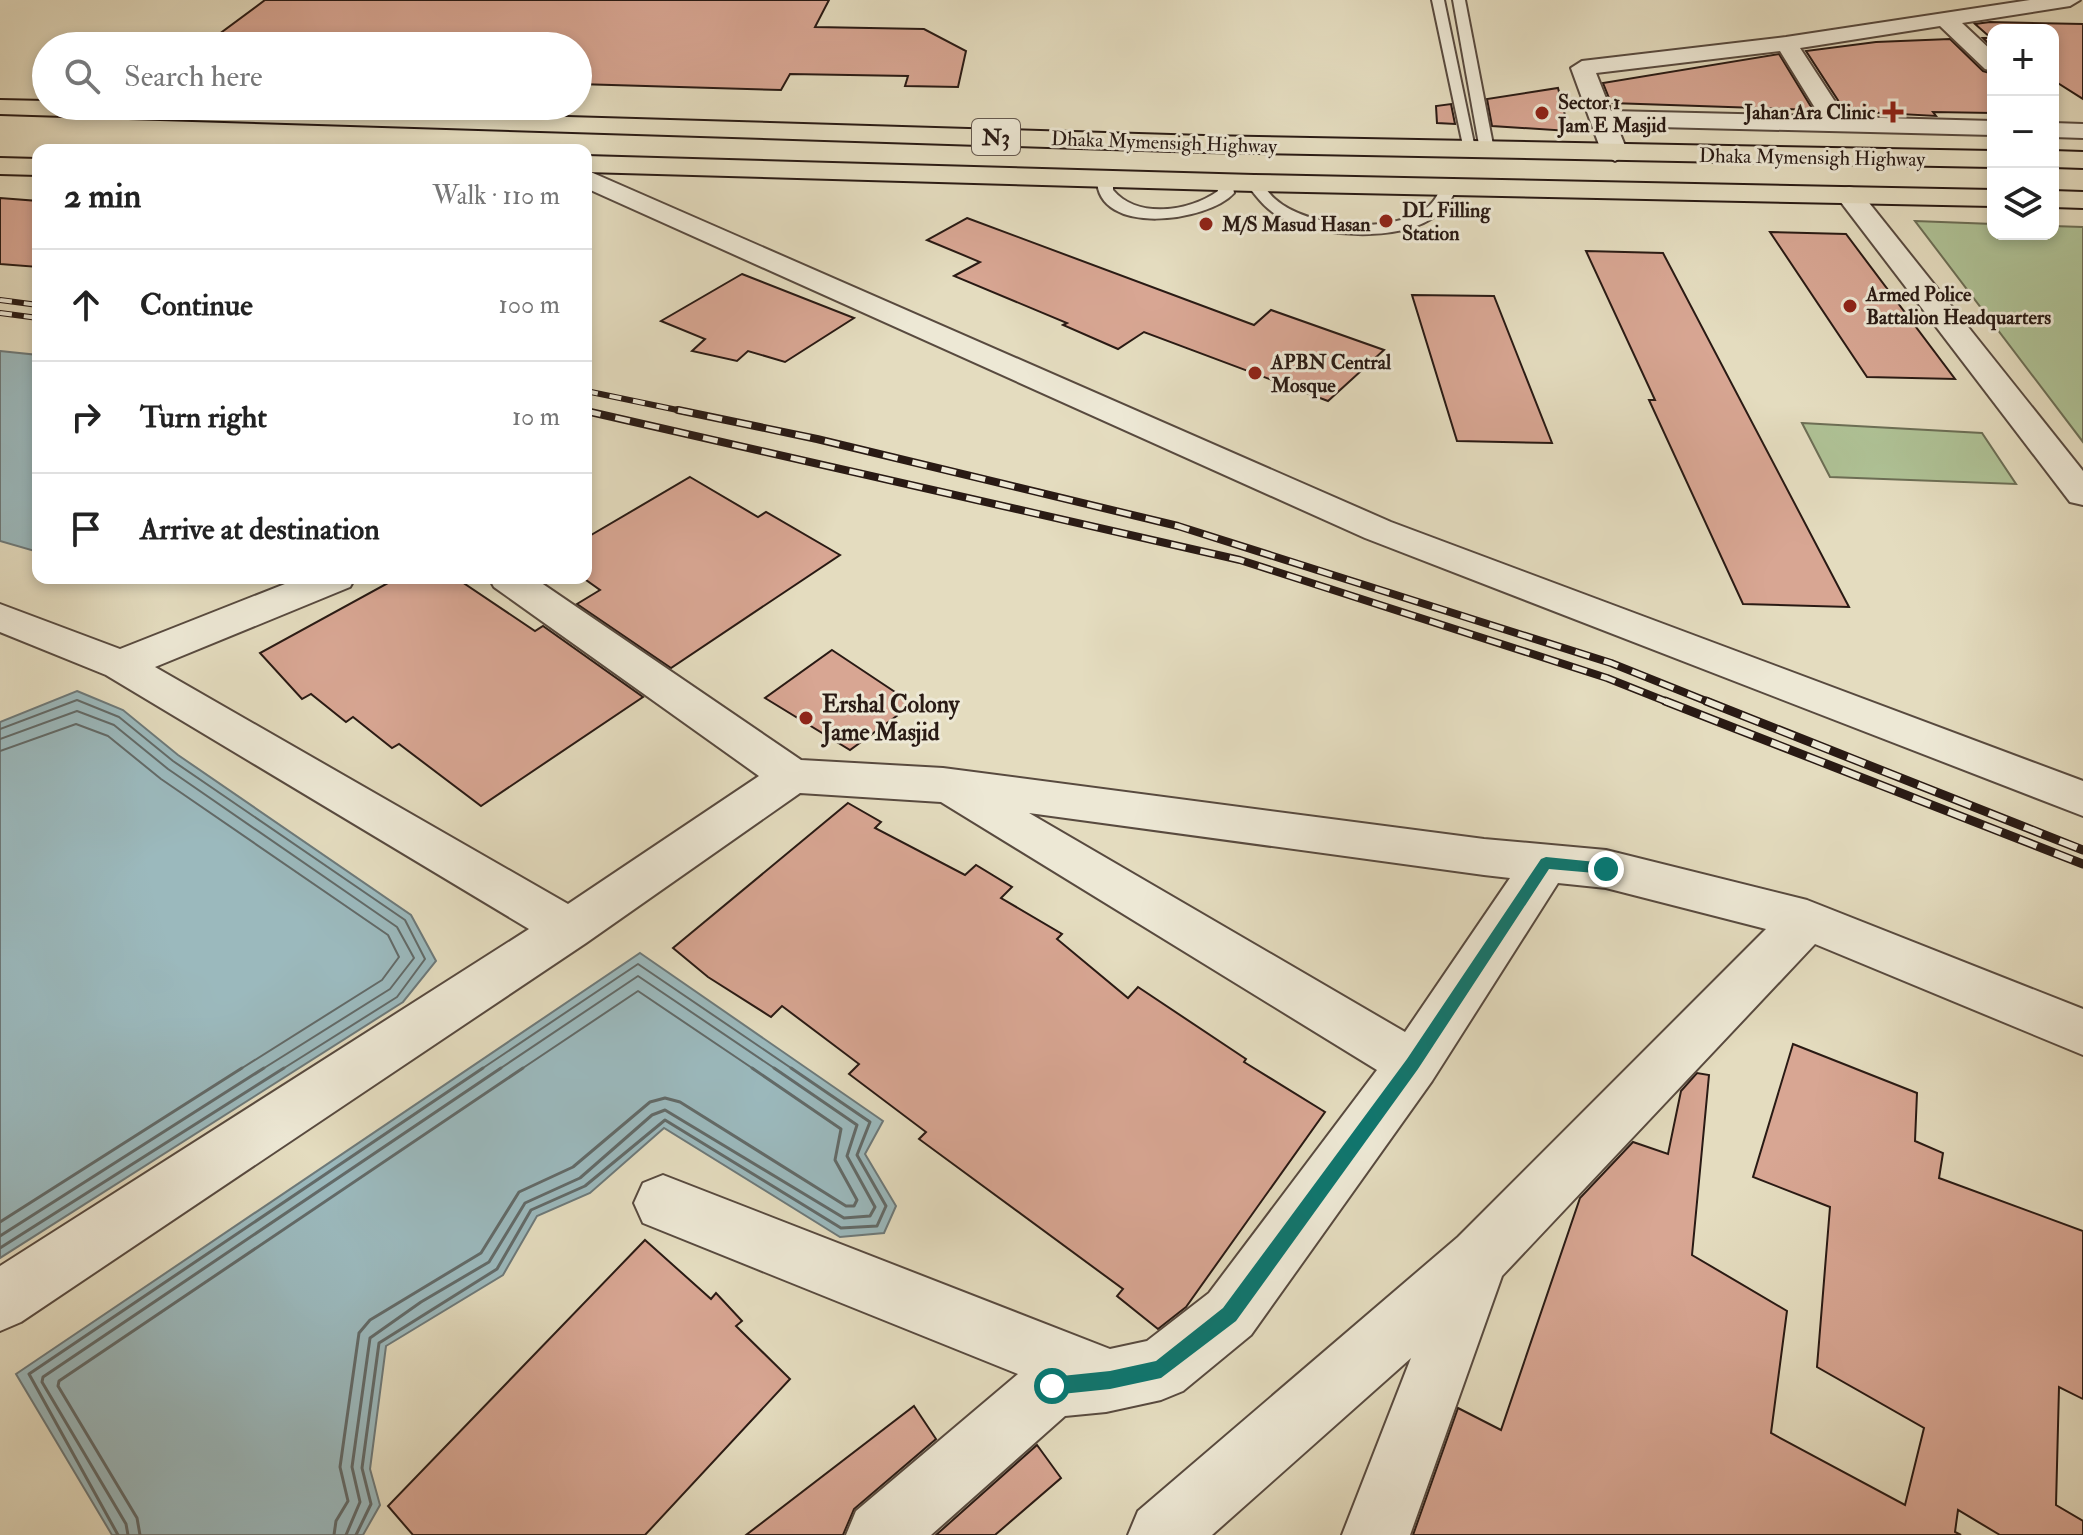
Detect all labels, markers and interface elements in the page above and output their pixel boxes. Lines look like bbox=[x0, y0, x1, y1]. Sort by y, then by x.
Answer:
map controls bbox=[1987, 24, 2059, 240]
button: + bbox=[1987, 24, 2059, 96]
search box bbox=[32, 32, 592, 120]
icon: search bbox=[60, 54, 104, 98]
text: Search here bbox=[124, 58, 263, 95]
place label: Sector 1 Jam E Masjid bbox=[1557, 90, 1666, 138]
button: − bbox=[1987, 96, 2059, 168]
place label: Jahan Ara Clinic bbox=[1744, 100, 1876, 125]
marker: Jahan Ara Clinic bbox=[1882, 101, 1904, 123]
marker: Sector 1 Jam E Masjid bbox=[1533, 104, 1551, 122]
road number: N3 bbox=[972, 119, 1020, 155]
street label: Dhaka Mymensigh Highway bbox=[1051, 126, 1279, 159]
street label: Dhaka Mymensigh Highway bbox=[1699, 143, 1926, 172]
button: layers bbox=[1987, 168, 2059, 240]
text: 2 min bbox=[64, 175, 141, 218]
text: Walk · 110 m bbox=[433, 180, 560, 212]
place label: DL Filling Station bbox=[1402, 198, 1491, 246]
place label: M/S Masud Hasan bbox=[1221, 212, 1371, 237]
marker: DL Filling Station bbox=[1377, 212, 1395, 230]
marker: M/S Masud Hasan bbox=[1197, 215, 1215, 233]
place label: Armed Police Battalion Headquarters bbox=[1865, 282, 2051, 331]
icon: ahead bbox=[64, 283, 108, 327]
text: Continue bbox=[140, 287, 253, 324]
text: 100 m bbox=[499, 289, 560, 321]
marker: Armed Police Battalion Headquarters bbox=[1841, 297, 1859, 315]
place label: APBN Central Mosque bbox=[1270, 350, 1392, 399]
marker: APBN Central Mosque bbox=[1246, 364, 1264, 382]
icon: right bbox=[64, 395, 108, 439]
text: Turn right bbox=[140, 399, 267, 436]
text: 10 m bbox=[512, 401, 560, 433]
icon: arrive bbox=[64, 507, 108, 551]
text: Arrive at destination bbox=[140, 511, 380, 548]
place label: Ershal Colony Jame Masjid bbox=[821, 689, 961, 748]
marker: Ershal Colony Jame Masjid bbox=[797, 709, 815, 727]
route end bbox=[1588, 851, 1624, 887]
route start bbox=[1034, 1368, 1070, 1404]

